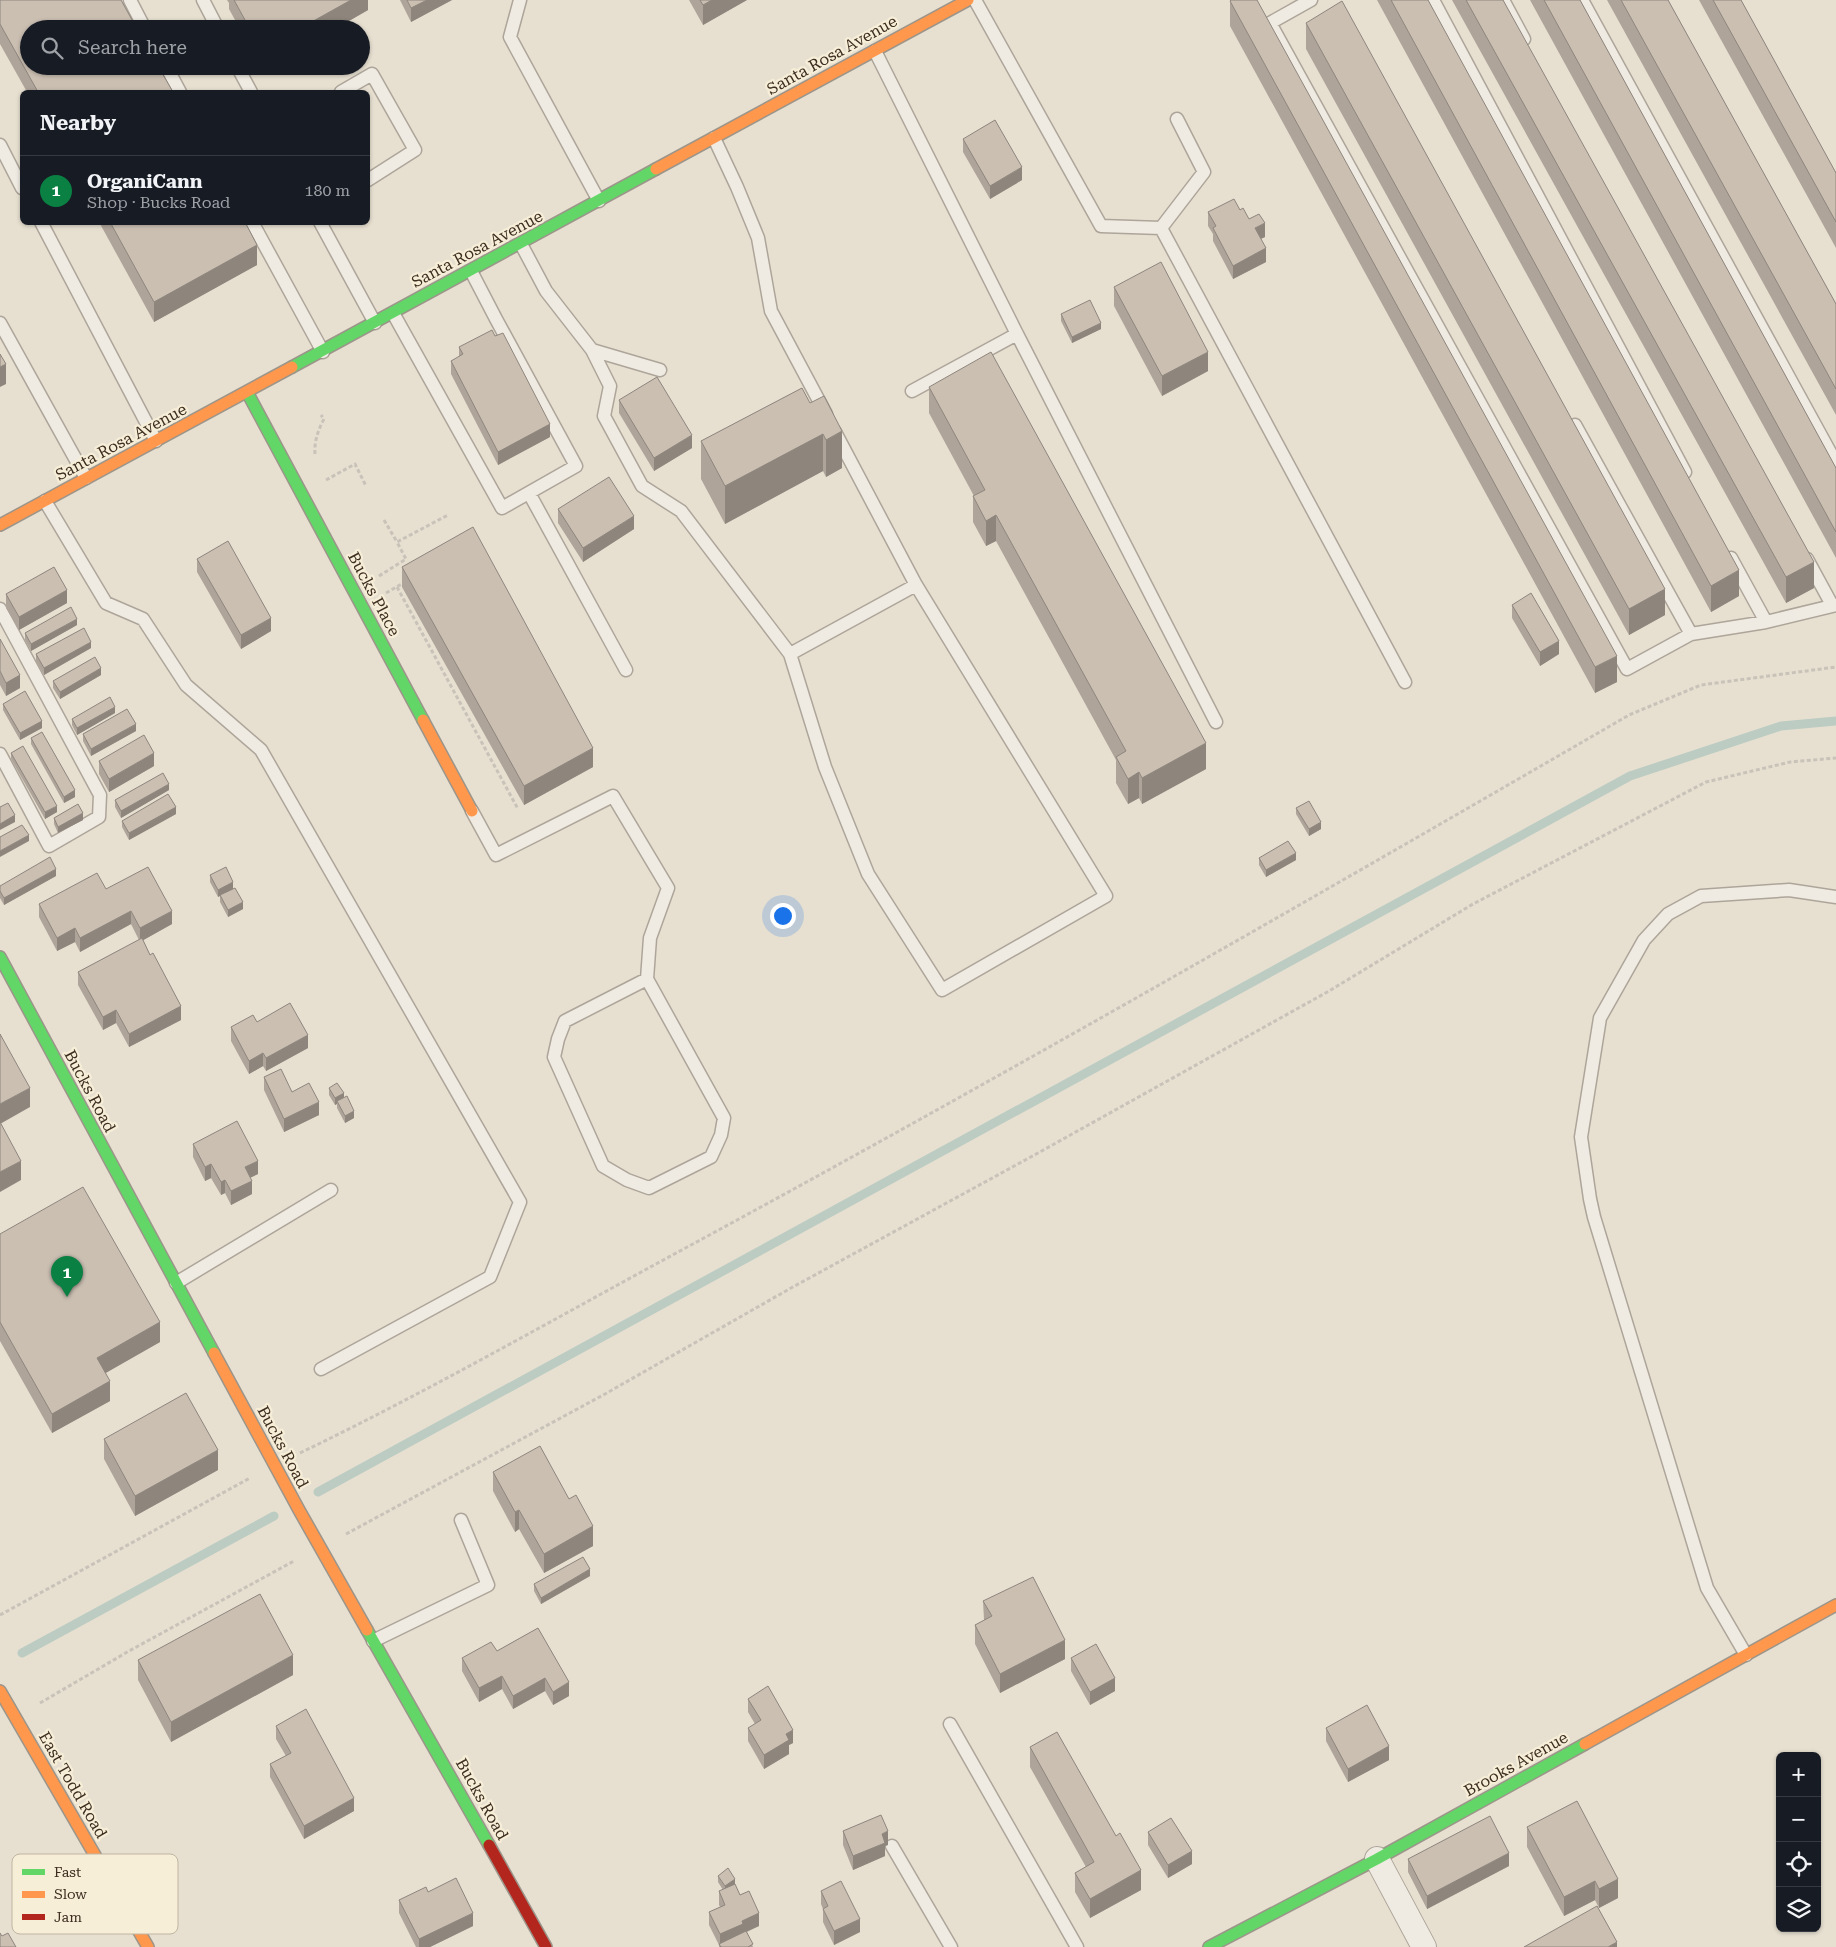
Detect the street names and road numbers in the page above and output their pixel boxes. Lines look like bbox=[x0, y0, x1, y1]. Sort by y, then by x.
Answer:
street label: Santa Rosa Avenue bbox=[764, 11, 901, 99]
street label: Santa Rosa Avenue bbox=[408, 206, 546, 292]
street label: Santa Rosa Avenue bbox=[52, 399, 190, 485]
street label: Bucks Place bbox=[344, 549, 404, 639]
street label: Bucks Road bbox=[60, 1047, 120, 1135]
street label: Bucks Road bbox=[253, 1403, 313, 1491]
street label: East Todd Road bbox=[35, 1728, 111, 1842]
street label: Brooks Avenue bbox=[1461, 1728, 1571, 1800]
street label: Bucks Road bbox=[452, 1755, 512, 1843]

